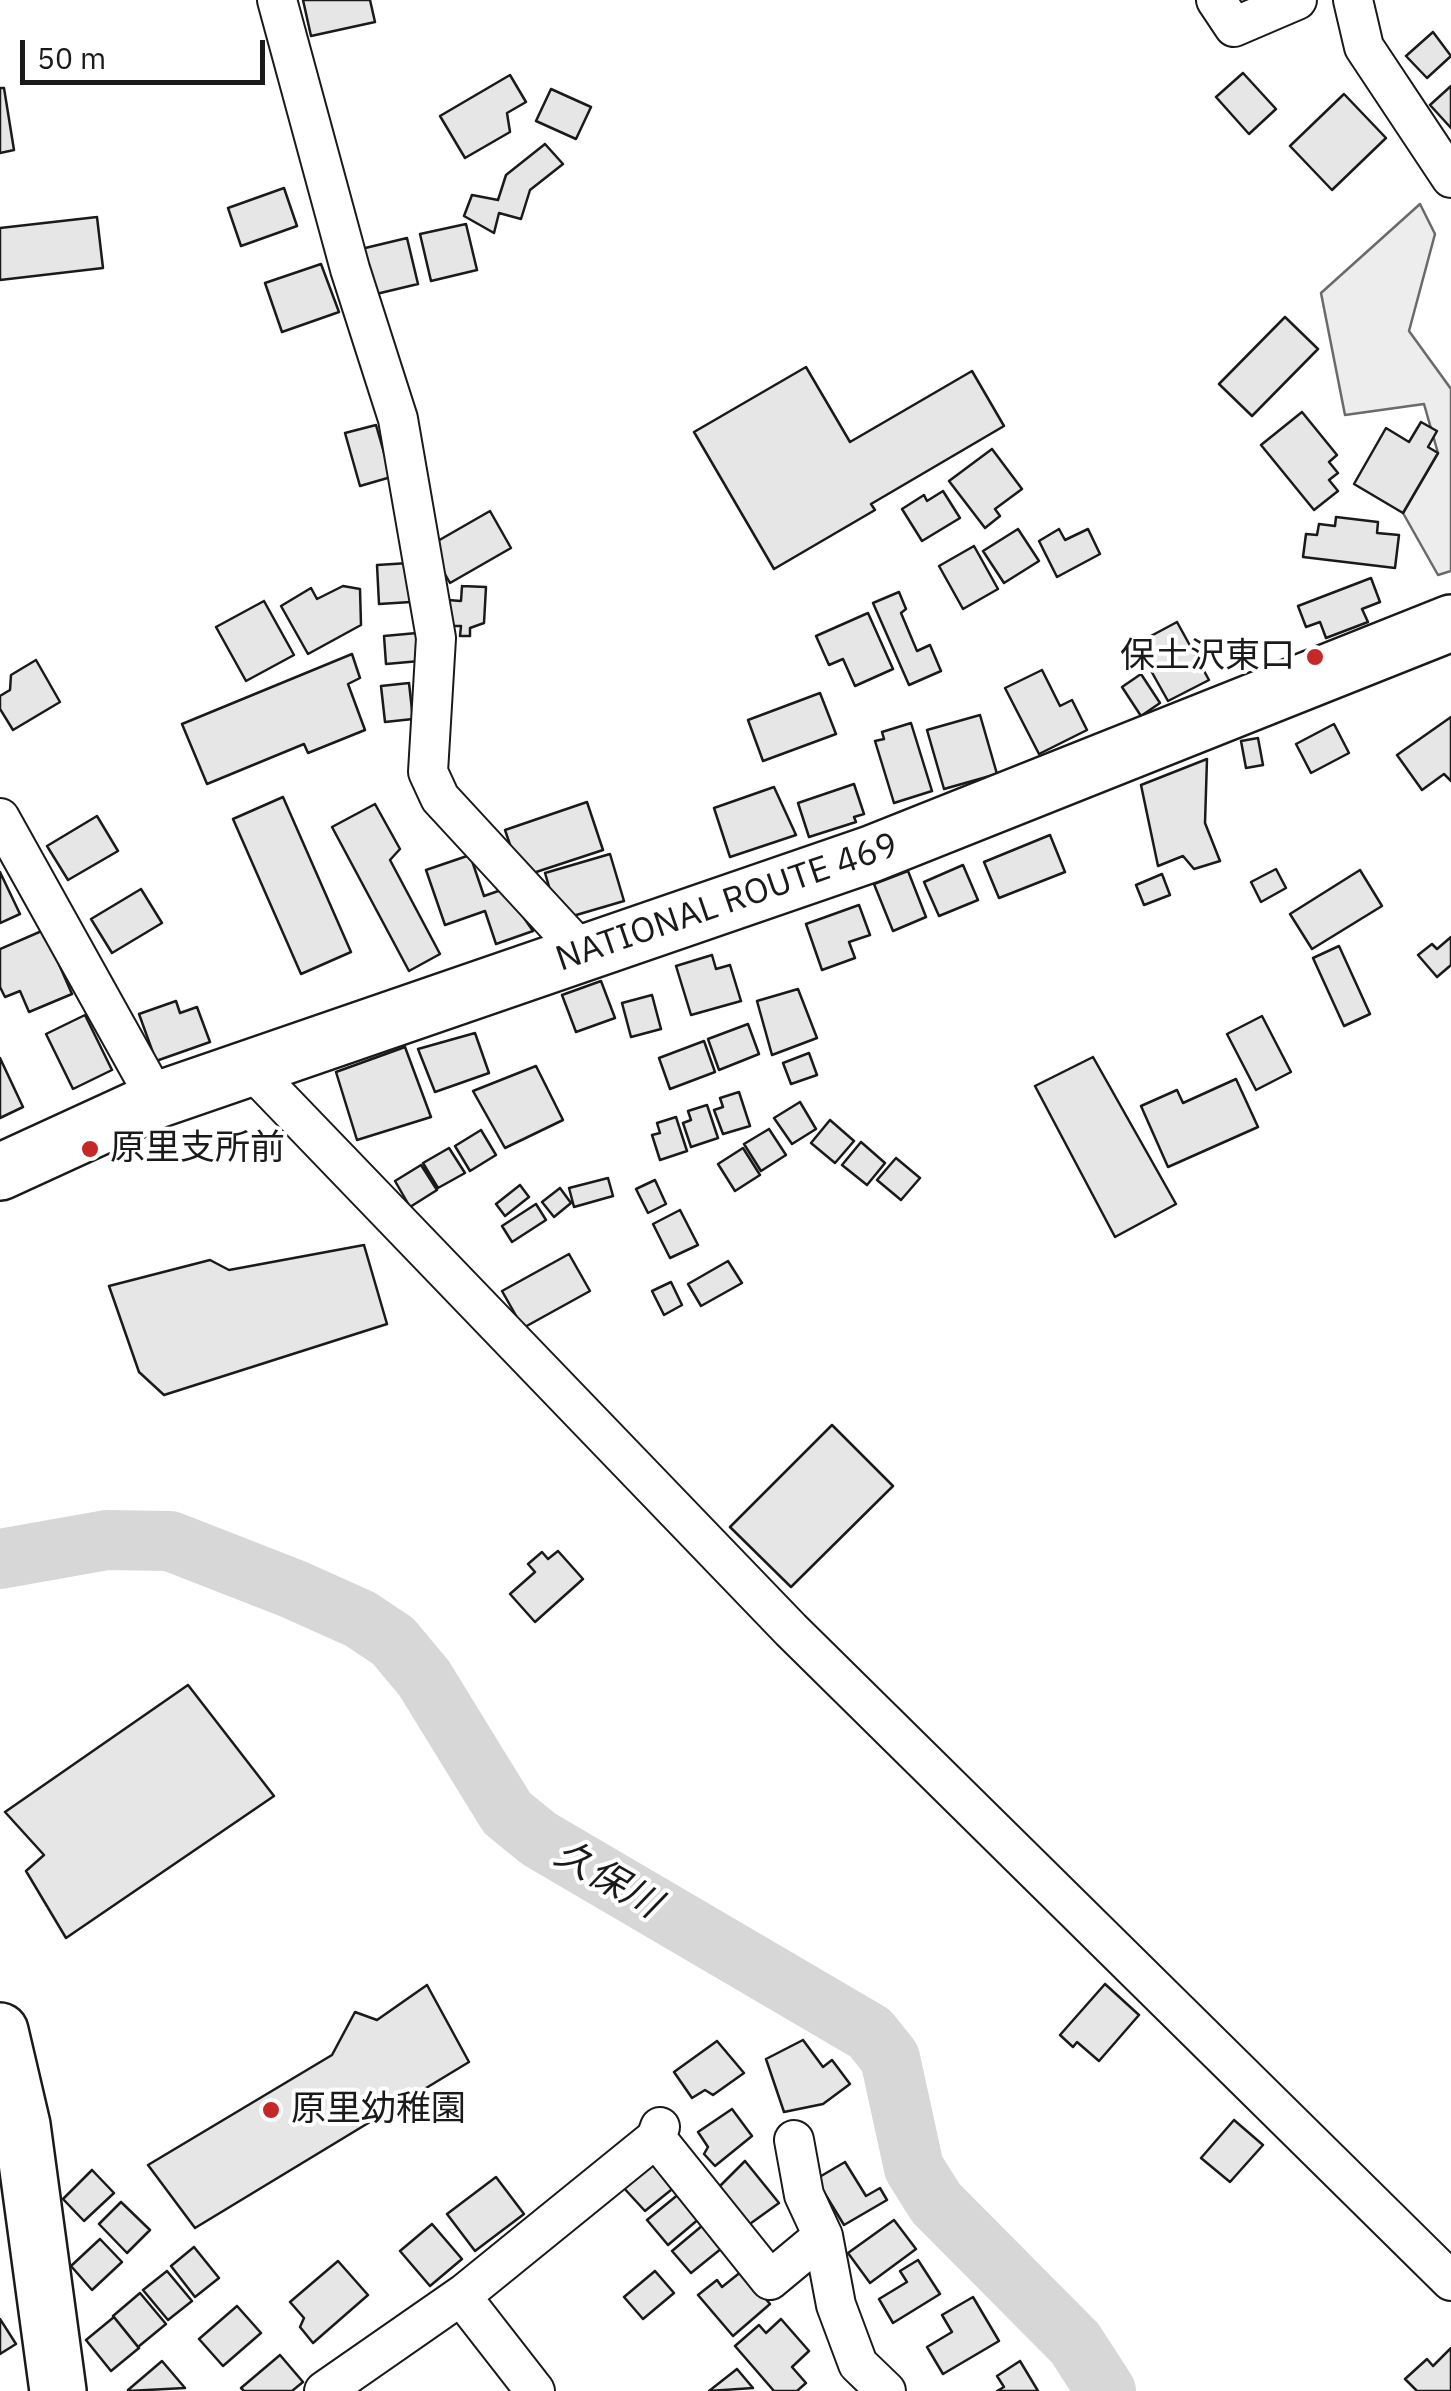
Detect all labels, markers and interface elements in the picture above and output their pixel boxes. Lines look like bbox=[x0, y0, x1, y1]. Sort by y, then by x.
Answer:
scale bar bbox=[25, 20, 270, 82]
text: 50 m bbox=[37, 38, 106, 77]
place label: 保土沢東口 bbox=[1120, 636, 1295, 678]
marker: 保土沢東口 bbox=[1304, 646, 1326, 668]
street label: NATIONAL ROUTE 469 bbox=[551, 825, 903, 981]
place label: 原里支所前 bbox=[110, 1128, 285, 1170]
marker: 原里支所前 bbox=[79, 1138, 101, 1160]
water label: 久保川 bbox=[546, 1832, 668, 1928]
place label: 原里幼稚園 bbox=[291, 2089, 466, 2131]
marker: 原里幼稚園 bbox=[260, 2099, 282, 2121]

